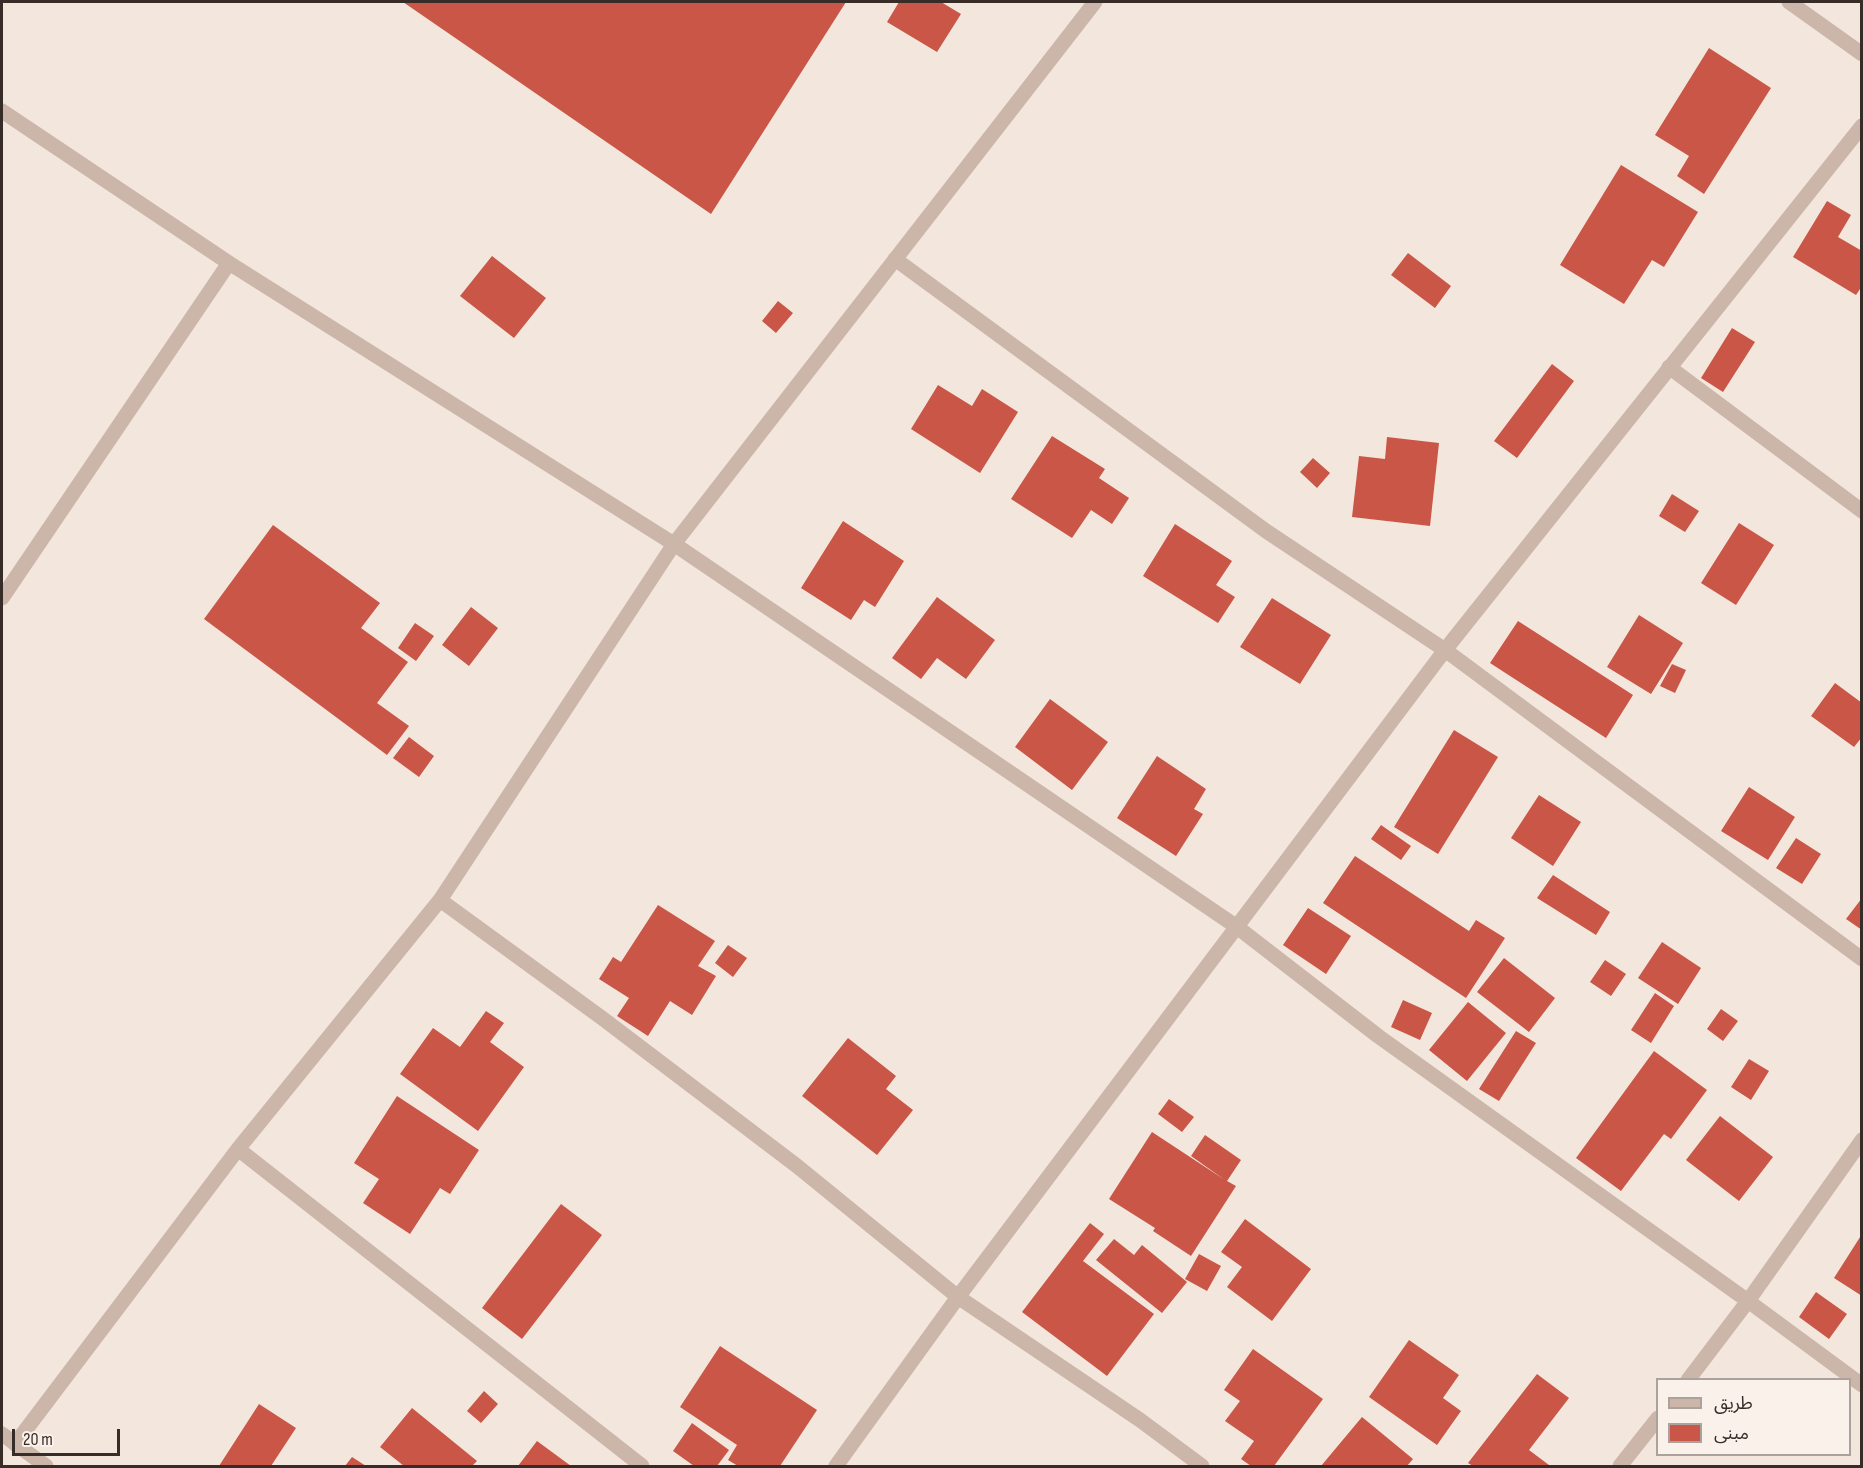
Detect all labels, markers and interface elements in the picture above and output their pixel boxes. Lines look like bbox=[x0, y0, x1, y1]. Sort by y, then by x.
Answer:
legend bbox=[1656, 1378, 1851, 1456]
text: طريق bbox=[1714, 1393, 1753, 1414]
scale bar bbox=[15, 1417, 123, 1455]
text: مبنى bbox=[1714, 1423, 1749, 1444]
text: 20 m bbox=[23, 1429, 53, 1450]

